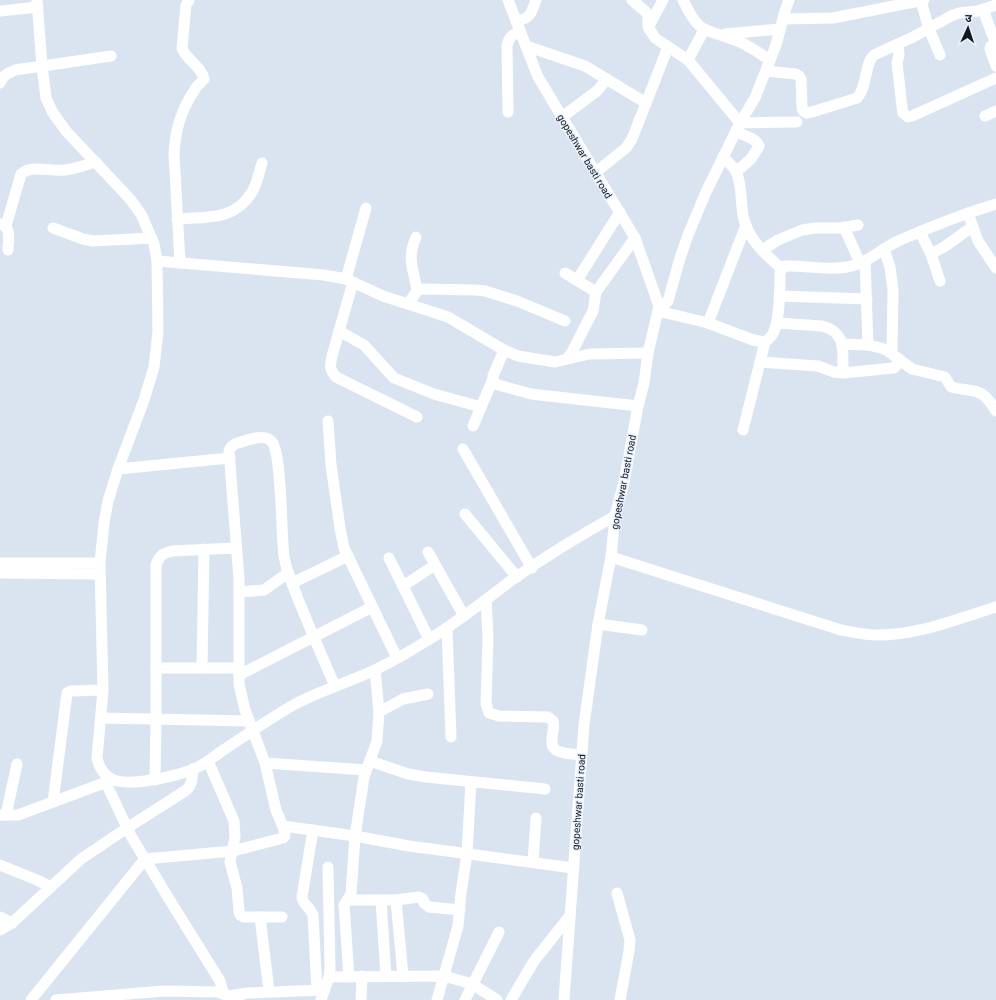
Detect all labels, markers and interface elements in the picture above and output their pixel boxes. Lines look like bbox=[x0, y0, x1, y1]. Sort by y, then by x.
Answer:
north arrow bbox=[948, 8, 988, 48]
text: उ bbox=[965, 12, 973, 25]
street label: gopeshwar basti road bbox=[555, 112, 614, 200]
street label: gopeshwar basti road bbox=[609, 434, 638, 530]
street label: gopeshwar basti road bbox=[570, 754, 587, 850]

